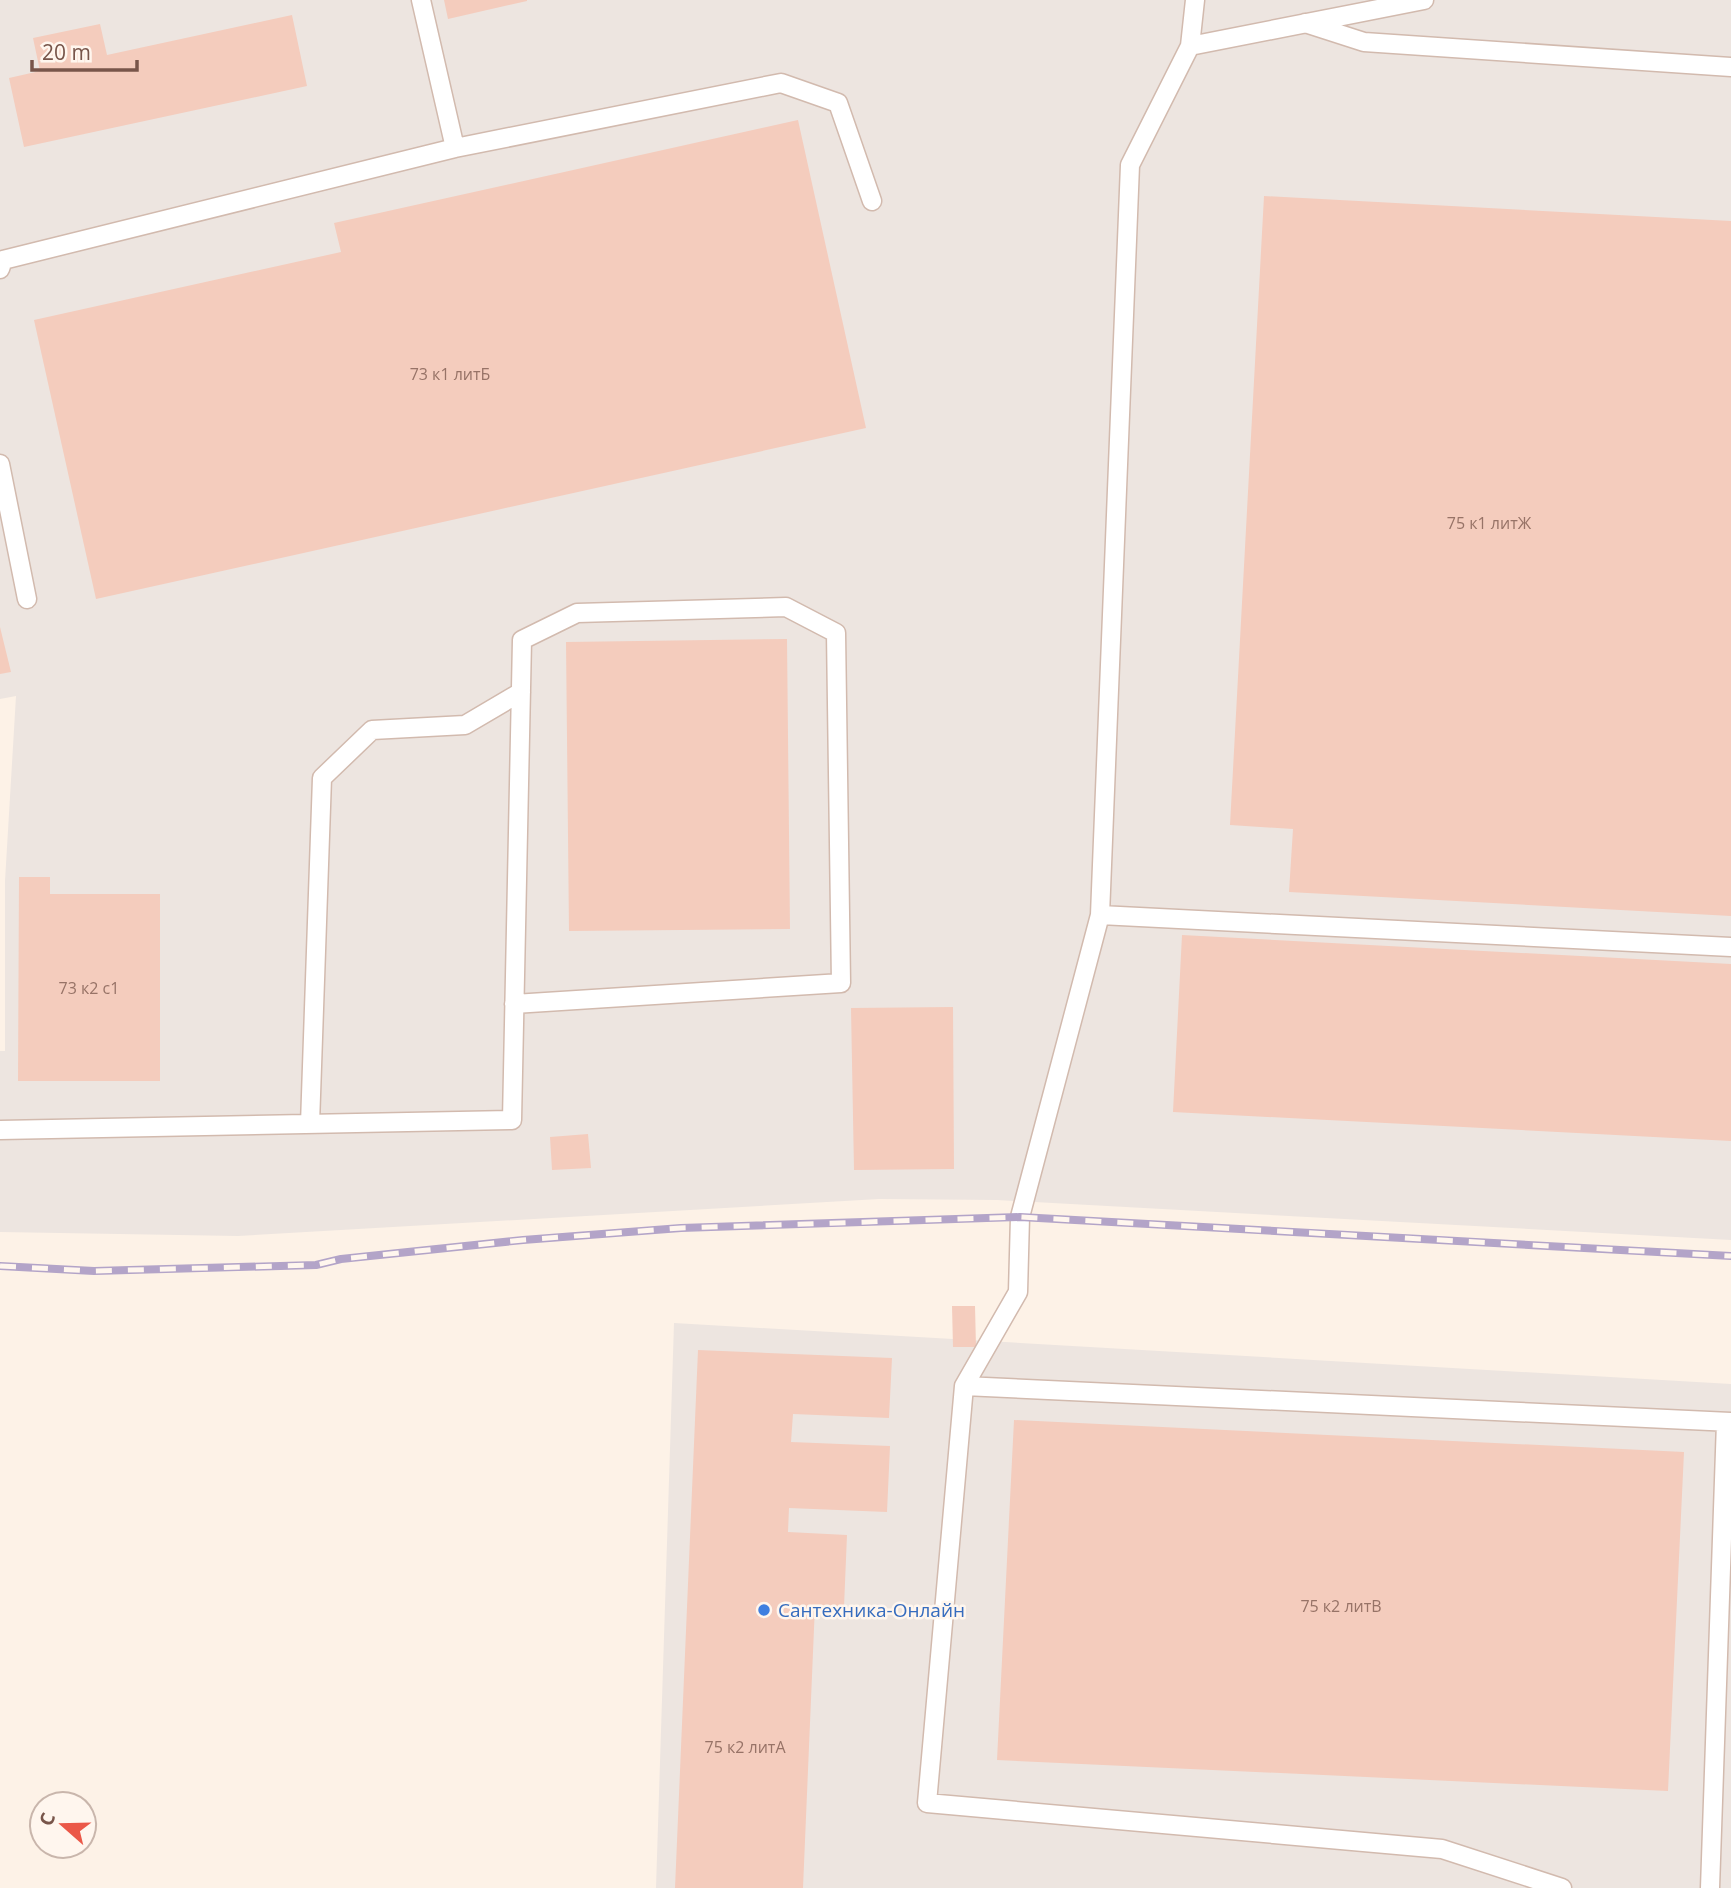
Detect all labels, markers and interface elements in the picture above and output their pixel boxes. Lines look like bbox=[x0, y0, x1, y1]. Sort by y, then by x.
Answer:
scale bar bbox=[32, 28, 136, 72]
text: 20 m bbox=[42, 38, 91, 66]
house number: 73 к1 литБ bbox=[410, 363, 490, 385]
house number: 75 к1 литЖ bbox=[1447, 512, 1532, 534]
house number: 73 к2 с1 bbox=[59, 977, 119, 999]
house number: 75 к2 литВ bbox=[1300, 1595, 1382, 1617]
place label: Сантехника-Онлайн bbox=[778, 1597, 965, 1623]
marker: Сантехника-Онлайн bbox=[756, 1602, 772, 1618]
house number: 75 к2 литА bbox=[705, 1736, 786, 1758]
north arrow bbox=[28, 1790, 98, 1860]
text: С bbox=[33, 1809, 61, 1829]

